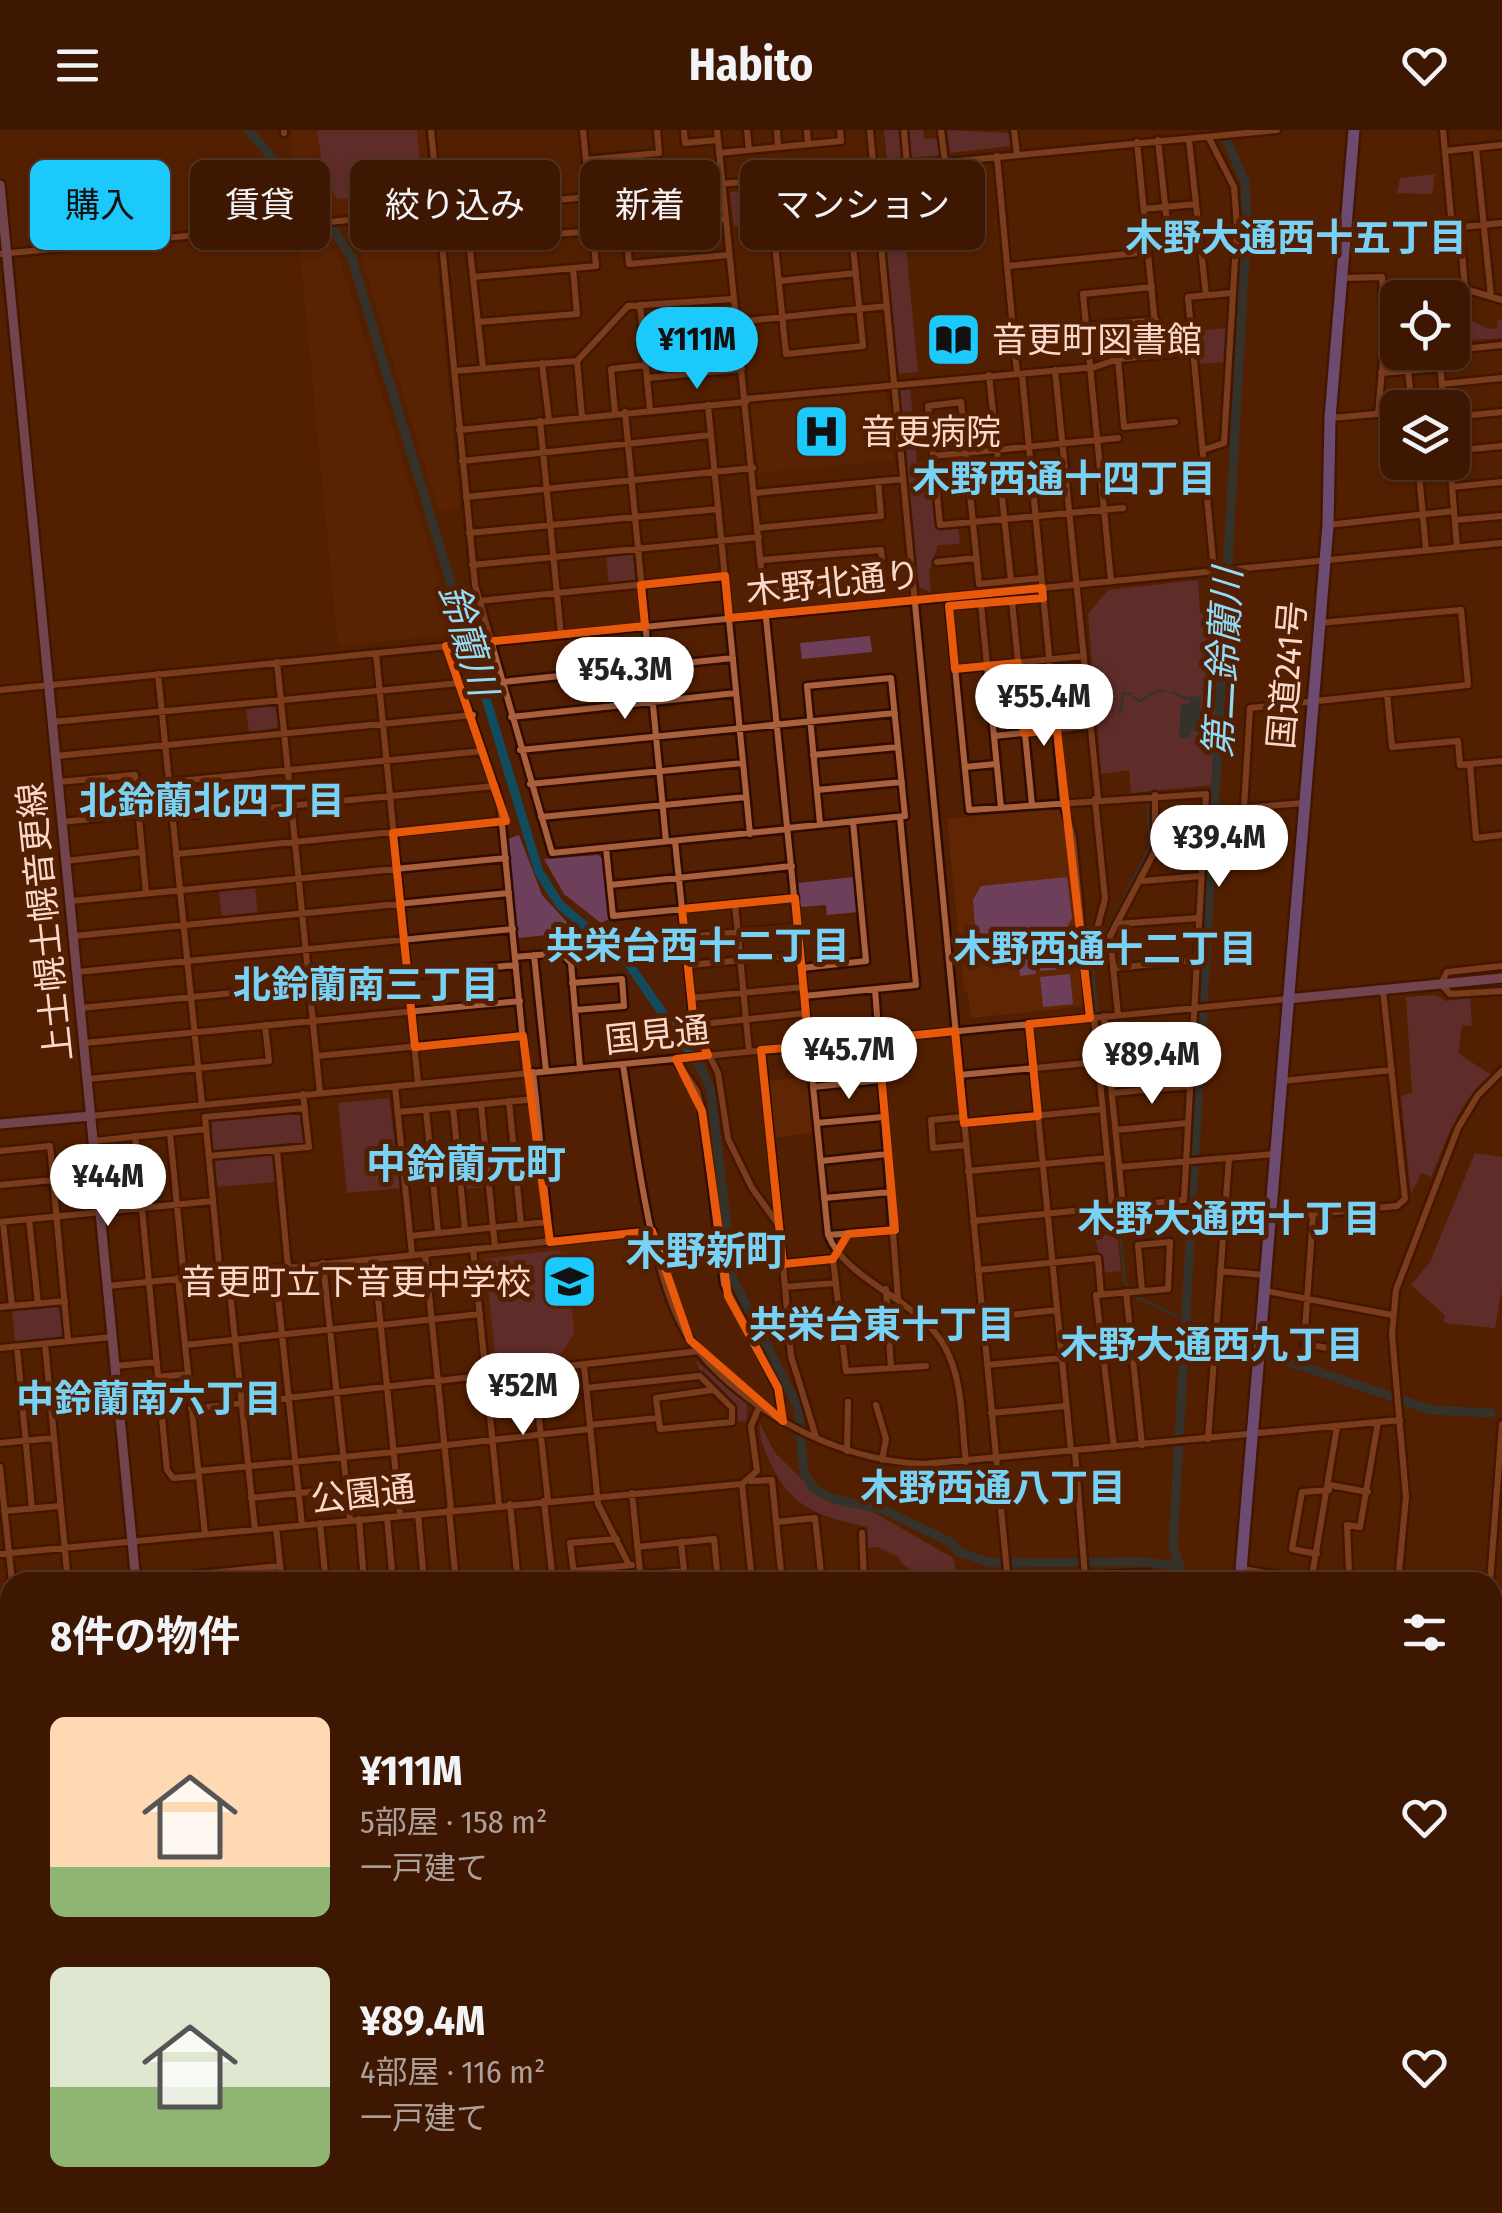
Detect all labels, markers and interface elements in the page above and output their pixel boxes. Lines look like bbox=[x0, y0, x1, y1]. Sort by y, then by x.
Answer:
icon: menu bbox=[50, 38, 105, 93]
text: Habito bbox=[689, 38, 813, 92]
icon: heart bbox=[1397, 38, 1452, 93]
chip: 購入 bbox=[30, 160, 170, 250]
chip: 賃貸 bbox=[190, 160, 330, 250]
chip: 絞り込み bbox=[350, 160, 560, 250]
chip: 新着 bbox=[580, 160, 720, 250]
chip: マンション bbox=[740, 160, 985, 250]
district label: 木野大通西十五丁目 bbox=[1125, 215, 1467, 261]
map controls bbox=[1380, 280, 1470, 480]
button: locate bbox=[1380, 280, 1470, 370]
pin: ¥111M bbox=[627, 307, 767, 392]
library icon: 音更町図書館 bbox=[923, 310, 983, 370]
place label: 音更町図書館 bbox=[992, 319, 1202, 361]
text: ¥111M bbox=[658, 320, 736, 358]
button: layers bbox=[1380, 390, 1470, 480]
hospital icon: 音更病院 bbox=[792, 402, 852, 462]
place label: 音更病院 bbox=[861, 411, 1001, 453]
district label: 木野西通十四丁目 bbox=[912, 456, 1216, 502]
street label: 木野北通り bbox=[744, 553, 922, 613]
water label: 第二鈴蘭川 bbox=[1195, 563, 1251, 759]
water label: 鈴蘭川 bbox=[429, 579, 508, 705]
street label: 国道241号 bbox=[1260, 599, 1314, 751]
pin: ¥54.3M bbox=[544, 637, 706, 722]
text: ¥54.3M bbox=[578, 650, 672, 688]
pin: ¥55.4M bbox=[963, 664, 1125, 749]
text: ¥55.4M bbox=[997, 677, 1091, 715]
district label: 北鈴蘭北四丁目 bbox=[79, 778, 345, 824]
street label: 上士幌士幌音更線 bbox=[9, 781, 81, 1063]
pin: ¥39.4M bbox=[1138, 805, 1300, 890]
text: ¥39.4M bbox=[1172, 818, 1266, 856]
district label: 共栄台西十二丁目 bbox=[546, 923, 850, 969]
district label: 木野西通十二丁目 bbox=[953, 926, 1257, 972]
district label: 北鈴蘭南三丁目 bbox=[233, 962, 499, 1008]
street label: 国見通 bbox=[603, 1009, 711, 1061]
pin: ¥45.7M bbox=[768, 1017, 930, 1102]
pin: ¥89.4M bbox=[1071, 1022, 1233, 1107]
text: ¥45.7M bbox=[803, 1030, 895, 1068]
text: ¥89.4M bbox=[1104, 1035, 1200, 1073]
district label: 中鈴蘭元町 bbox=[366, 1141, 566, 1189]
pin: ¥44M bbox=[49, 1144, 167, 1229]
text: ¥44M bbox=[72, 1157, 144, 1195]
district label: 木野大通西十丁目 bbox=[1077, 1196, 1381, 1242]
district label: 木野新町 bbox=[626, 1228, 786, 1276]
school or university icon: 音更町立下音更中学校 bbox=[540, 1252, 600, 1312]
place label: 音更町立下音更中学校 bbox=[181, 1261, 531, 1303]
district label: 共栄台東十丁目 bbox=[749, 1302, 1015, 1348]
district label: 木野大通西九丁目 bbox=[1060, 1322, 1364, 1368]
pin: ¥52M bbox=[464, 1353, 582, 1438]
text: ¥52M bbox=[488, 1366, 558, 1404]
district label: 中鈴蘭南六丁目 bbox=[16, 1376, 282, 1422]
district label: 木野西通八丁目 bbox=[860, 1465, 1126, 1511]
street label: 公園通 bbox=[309, 1468, 417, 1520]
icon: filters bbox=[1397, 1605, 1452, 1660]
text: 8件の物件 bbox=[50, 1612, 240, 1662]
text: ¥111M bbox=[360, 1746, 462, 1796]
icon: home bbox=[130, 1757, 250, 1877]
icon: heart bbox=[1397, 1790, 1452, 1845]
text: 5部屋 · 158 m² bbox=[360, 1803, 547, 1841]
text: 一戸建て bbox=[360, 1849, 488, 1887]
text: ¥89.4M bbox=[360, 1996, 485, 2046]
icon: home bbox=[130, 2007, 250, 2127]
icon: heart bbox=[1397, 2040, 1452, 2095]
text: 4部屋 · 116 m² bbox=[360, 2053, 545, 2091]
text: 一戸建て bbox=[360, 2099, 488, 2137]

